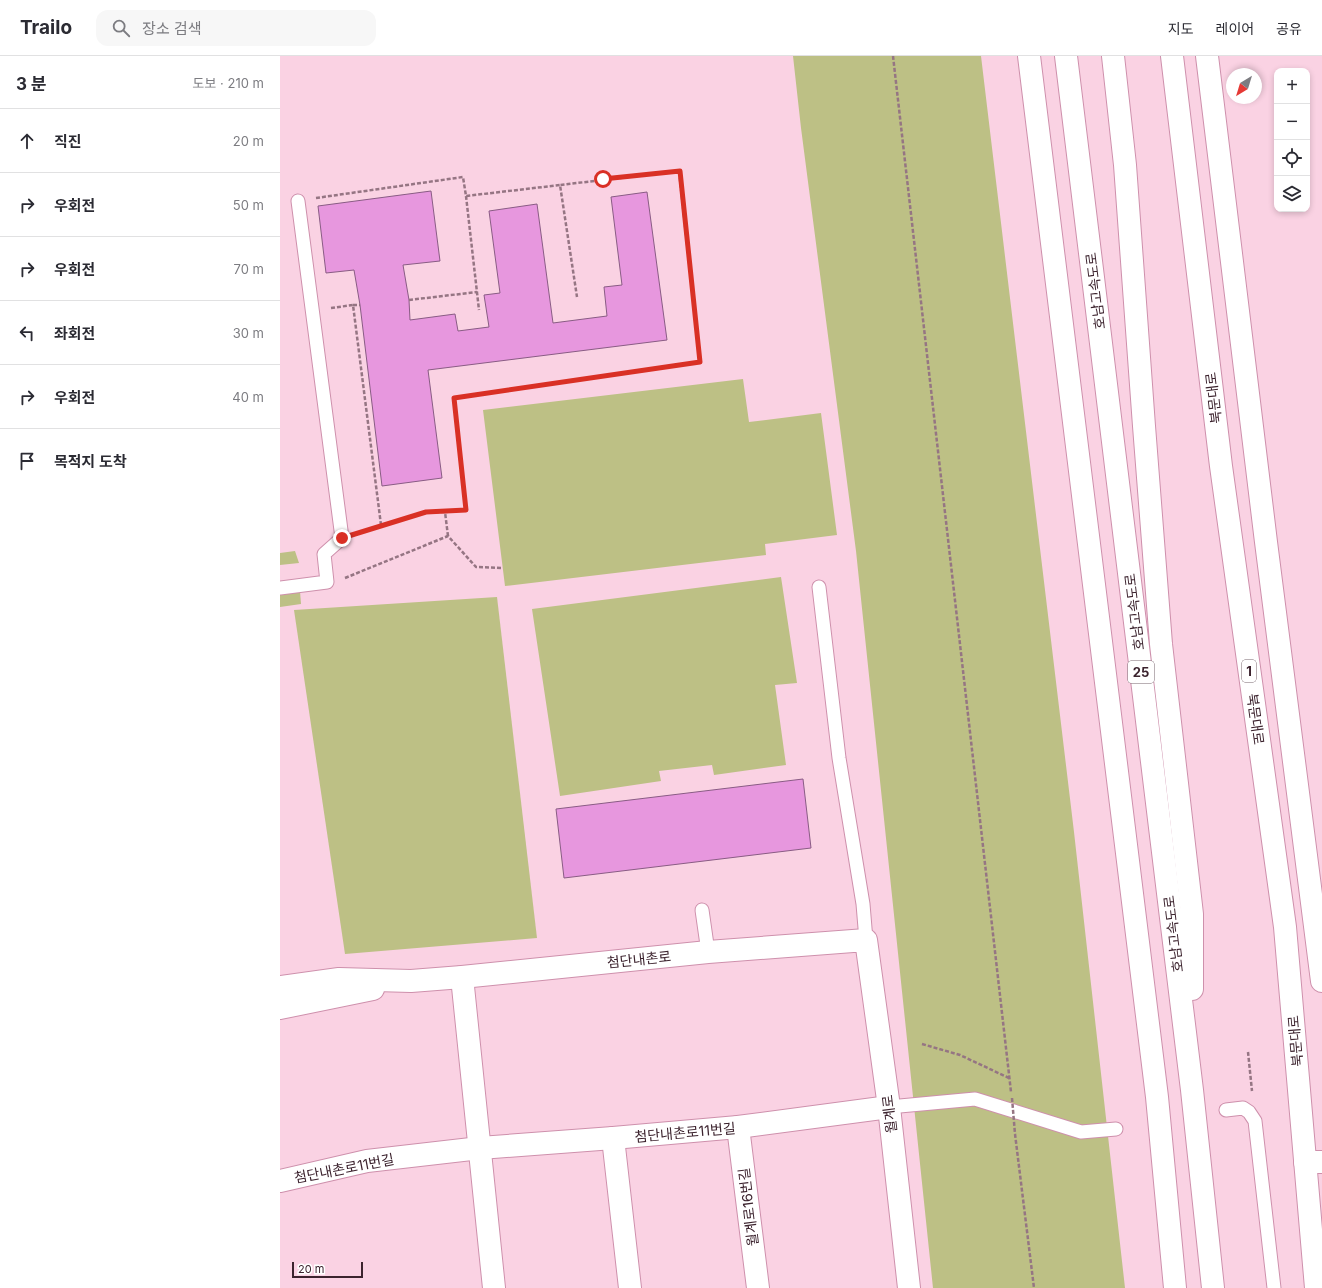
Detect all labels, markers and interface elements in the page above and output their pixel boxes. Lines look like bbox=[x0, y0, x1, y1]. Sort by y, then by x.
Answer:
search box bbox=[96, 10, 376, 46]
text: Trailo bbox=[20, 16, 72, 39]
icon: search bbox=[110, 17, 132, 39]
text: 장소 검색 bbox=[142, 19, 202, 38]
text: 지도 bbox=[1168, 20, 1194, 37]
text: 레이어 bbox=[1216, 20, 1254, 37]
text: 공유 bbox=[1276, 20, 1302, 37]
north arrow bbox=[1226, 68, 1262, 104]
map controls bbox=[1274, 68, 1310, 212]
button: + bbox=[1274, 68, 1310, 104]
text: 3 분 bbox=[16, 74, 47, 94]
text: 도보 · 210 m bbox=[193, 75, 264, 91]
button: − bbox=[1274, 104, 1310, 140]
icon: ahead bbox=[16, 130, 38, 152]
text: 직진 bbox=[54, 132, 82, 151]
text: 20 m bbox=[233, 133, 264, 149]
button: locate bbox=[1274, 140, 1310, 176]
route start bbox=[594, 170, 612, 188]
button: layers bbox=[1274, 176, 1310, 212]
icon: right bbox=[16, 194, 38, 216]
text: 우회전 bbox=[54, 196, 95, 215]
text: 50 m bbox=[233, 197, 264, 213]
street label: 호남고속도로 bbox=[1082, 251, 1108, 330]
icon: right bbox=[16, 258, 38, 280]
text: 우회전 bbox=[54, 260, 95, 279]
text: 70 m bbox=[234, 261, 264, 277]
icon: left bbox=[16, 322, 38, 344]
text: 좌회전 bbox=[54, 324, 95, 343]
text: 30 m bbox=[233, 325, 264, 341]
street label: 북문대로 bbox=[1201, 371, 1225, 425]
icon: right bbox=[16, 386, 38, 408]
text: 우회전 bbox=[54, 388, 95, 407]
text: 40 m bbox=[232, 389, 264, 405]
icon: arrive bbox=[16, 450, 38, 472]
text: 목적지 도착 bbox=[54, 452, 127, 471]
route end bbox=[333, 529, 351, 547]
street label: 호남고속도로 bbox=[1121, 572, 1147, 651]
road number: 1 bbox=[1242, 660, 1256, 682]
road number: 25 bbox=[1128, 661, 1154, 683]
street label: 북문대로 bbox=[1244, 692, 1268, 746]
street label: 호남고속도로 bbox=[1160, 894, 1186, 973]
street label: 첨단내촌로 bbox=[606, 947, 672, 971]
street label: 북문대로 bbox=[1284, 1014, 1306, 1067]
street label: 월계로 bbox=[878, 1094, 900, 1134]
street label: 첨단내촌로11번길 bbox=[634, 1119, 736, 1145]
street label: 첨단내촌로11번길 bbox=[293, 1150, 395, 1186]
street label: 월계로16번길 bbox=[735, 1167, 761, 1247]
scale bar bbox=[292, 1260, 363, 1279]
text: 20 m bbox=[298, 1262, 324, 1276]

